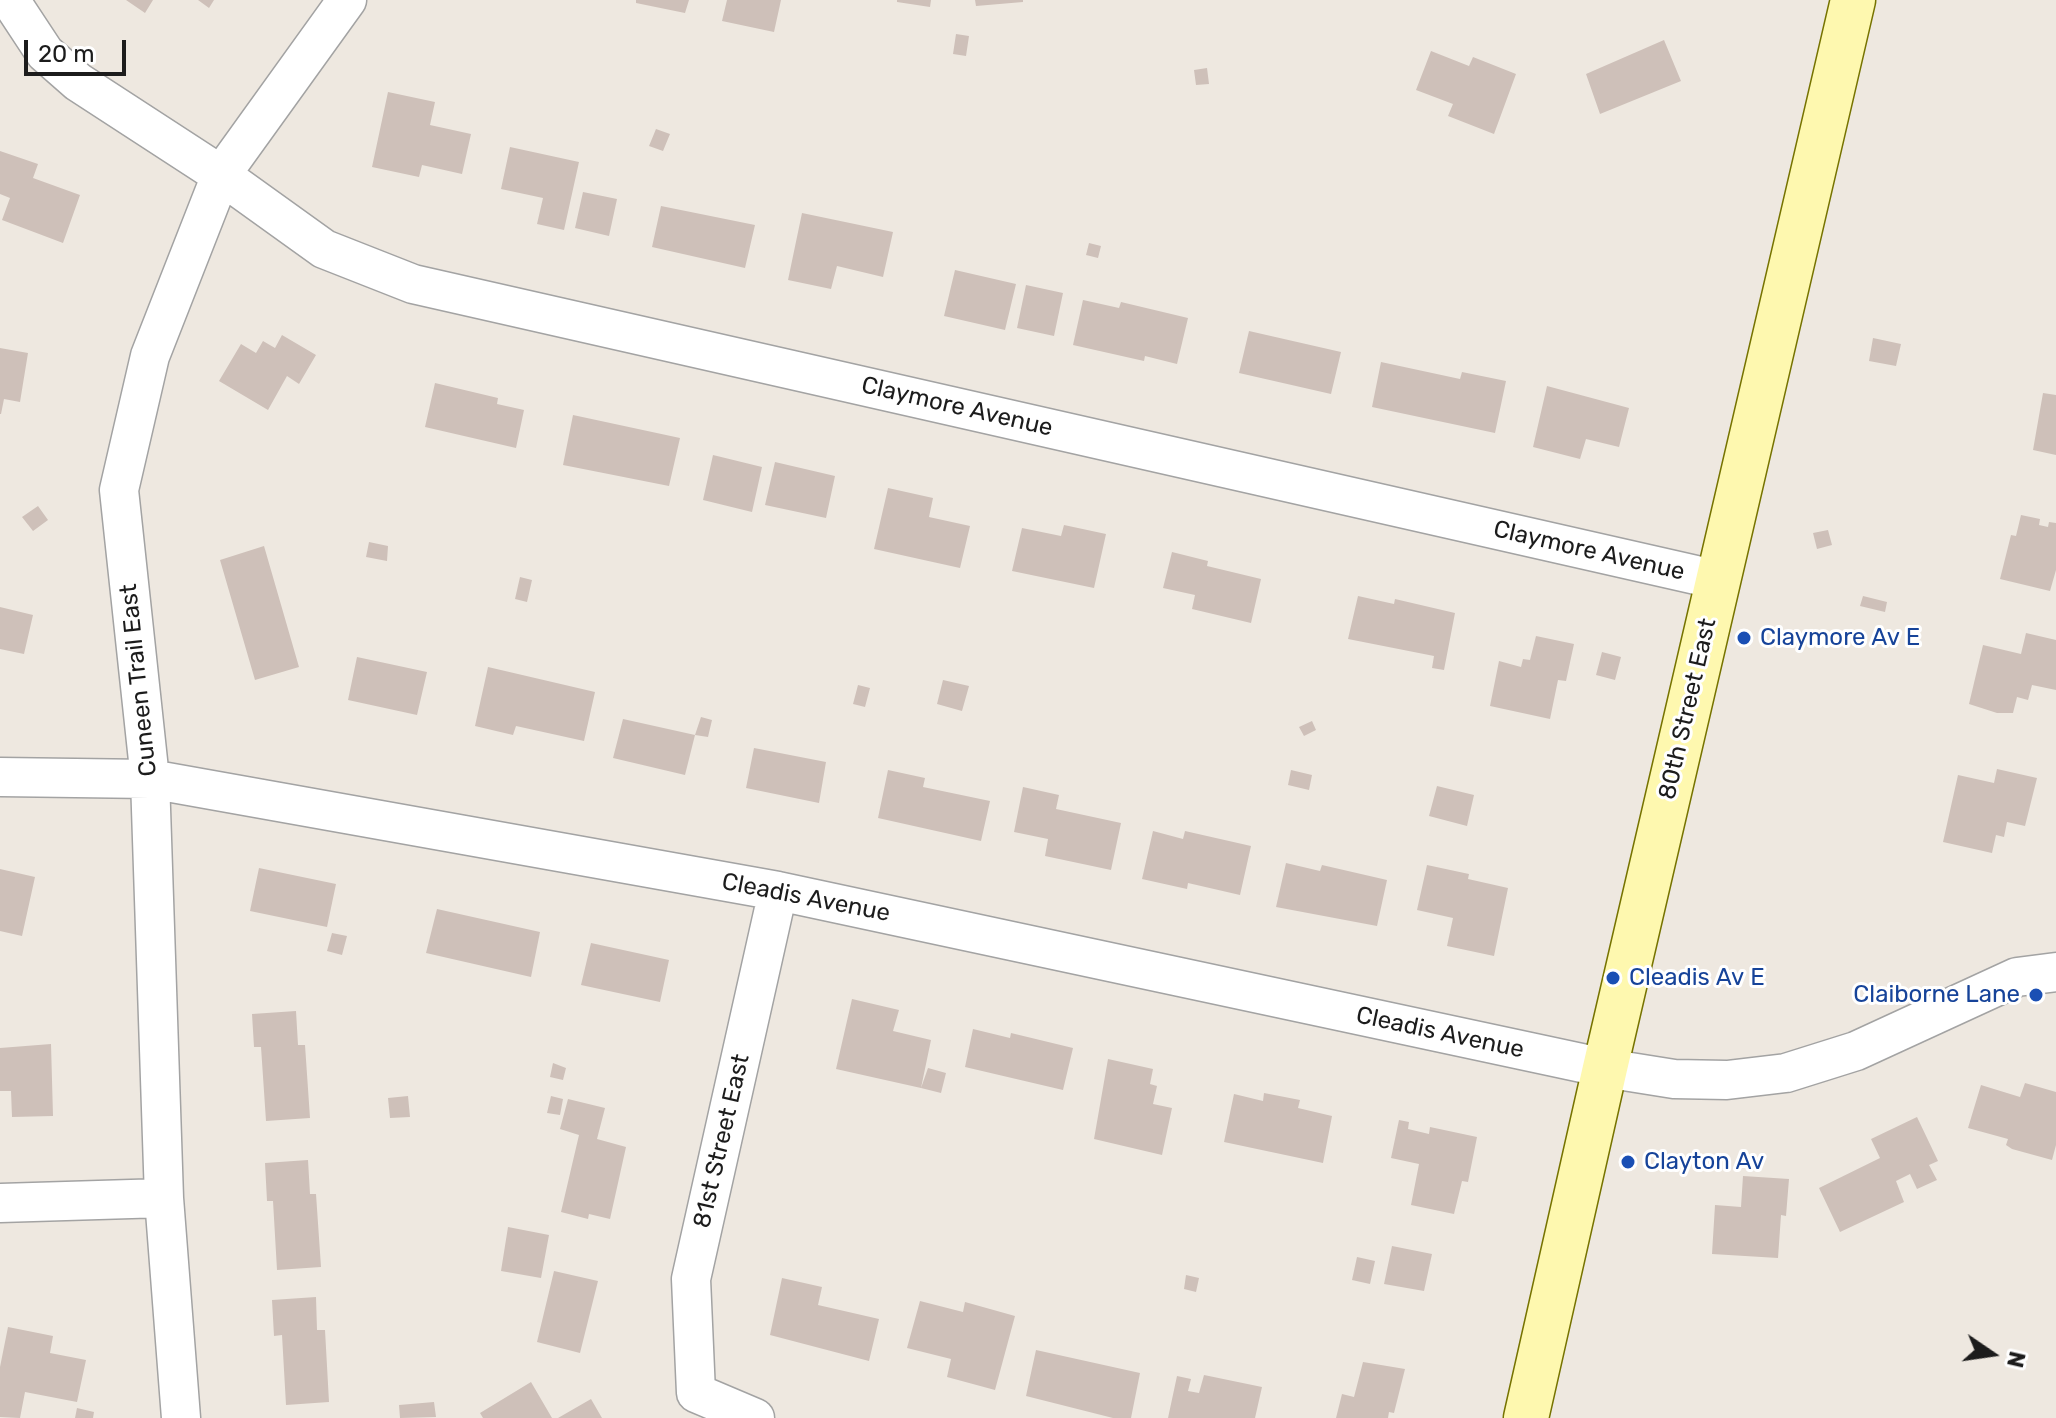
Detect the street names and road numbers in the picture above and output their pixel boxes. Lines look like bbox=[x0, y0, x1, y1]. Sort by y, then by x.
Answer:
street label: Claymore Avenue bbox=[859, 371, 1055, 443]
street label: Claymore Avenue bbox=[1491, 515, 1687, 587]
street label: Cuneen Trail East bbox=[115, 582, 163, 778]
street label: 80th Street East bbox=[1653, 616, 1723, 802]
street label: Cleadis Avenue bbox=[719, 868, 893, 928]
street label: Cleadis Avenue bbox=[1353, 1001, 1527, 1065]
street label: 81st Street East bbox=[688, 1051, 756, 1231]

